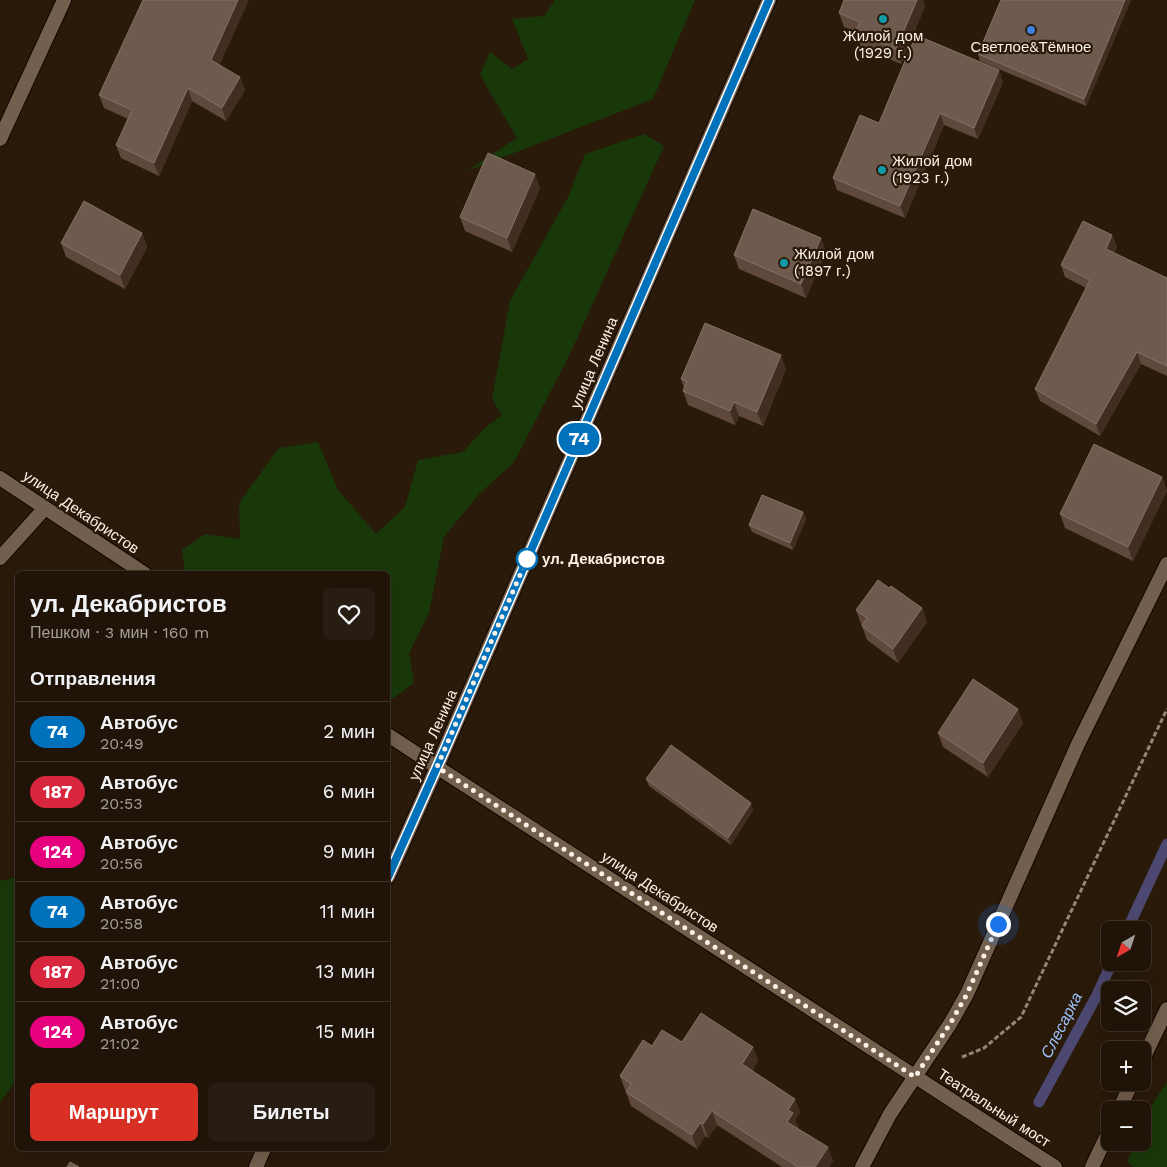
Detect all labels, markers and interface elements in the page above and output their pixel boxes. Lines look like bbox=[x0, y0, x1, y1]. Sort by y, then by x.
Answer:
marker: Жилой дом (1929 г.) bbox=[877, 13, 889, 25]
marker: Светлое&Тёмное bbox=[1025, 24, 1037, 36]
place label: Жилой дом (1929 г.) bbox=[843, 27, 923, 62]
place label: Светлое&Тёмное bbox=[971, 38, 1091, 56]
place label: Жилой дом (1923 г.) bbox=[892, 152, 972, 187]
marker: Жилой дом (1923 г.) bbox=[876, 164, 888, 176]
place label: Жилой дом (1897 г.) bbox=[794, 245, 874, 280]
marker: Жилой дом (1897 г.) bbox=[778, 257, 790, 269]
street label: улица Ленина bbox=[567, 314, 622, 412]
line badge: 74 bbox=[556, 423, 602, 455]
text: 74 bbox=[568, 428, 590, 449]
street label: улица Декабристов bbox=[20, 467, 142, 557]
marker: ул. Декабристов bbox=[516, 548, 538, 570]
place label: ул. Декабристов bbox=[542, 550, 665, 568]
button: heart bbox=[323, 588, 375, 640]
text: ул. Декабристов bbox=[30, 590, 227, 618]
text: Пешком · 3 мин · 160 m bbox=[30, 623, 209, 642]
text: Отправления bbox=[30, 667, 156, 690]
street label: улица Ленина bbox=[405, 686, 461, 783]
text: Автобус bbox=[100, 711, 178, 734]
text: 2 мин bbox=[323, 720, 375, 743]
text: 74 bbox=[47, 721, 68, 742]
text: 20:49 bbox=[100, 734, 144, 753]
text: Автобус bbox=[100, 771, 178, 794]
text: 6 мин bbox=[323, 780, 375, 803]
text: 187 bbox=[43, 781, 72, 802]
text: 20:53 bbox=[100, 794, 143, 813]
text: Автобус bbox=[100, 831, 178, 854]
text: 9 мин bbox=[323, 840, 375, 863]
text: 124 bbox=[43, 841, 72, 862]
street label: улица Декабристов bbox=[598, 847, 722, 937]
text: 20:56 bbox=[100, 854, 143, 873]
text: Автобус bbox=[100, 891, 178, 914]
text: 11 мин bbox=[320, 900, 375, 923]
text: 74 bbox=[47, 901, 68, 922]
your location bbox=[986, 912, 1011, 937]
text: 20:58 bbox=[100, 914, 143, 933]
north arrow bbox=[1101, 921, 1151, 971]
map controls bbox=[1101, 921, 1151, 1151]
text: Автобус bbox=[100, 951, 178, 974]
text: 13 мин bbox=[316, 960, 375, 983]
text: 187 bbox=[43, 961, 72, 982]
text: 21:00 bbox=[100, 974, 140, 993]
button: layers bbox=[1101, 981, 1151, 1031]
water label: Слесарка bbox=[1037, 989, 1086, 1061]
text: Автобус bbox=[100, 1011, 178, 1034]
text: 15 мин bbox=[316, 1020, 375, 1043]
text: 124 bbox=[43, 1021, 72, 1042]
text: 21:02 bbox=[100, 1034, 140, 1053]
button: + bbox=[1101, 1041, 1151, 1091]
street label: Театральный мост bbox=[934, 1065, 1054, 1151]
button: Маршрут bbox=[30, 1083, 198, 1141]
button: Билеты bbox=[208, 1083, 375, 1141]
button: − bbox=[1101, 1101, 1151, 1151]

